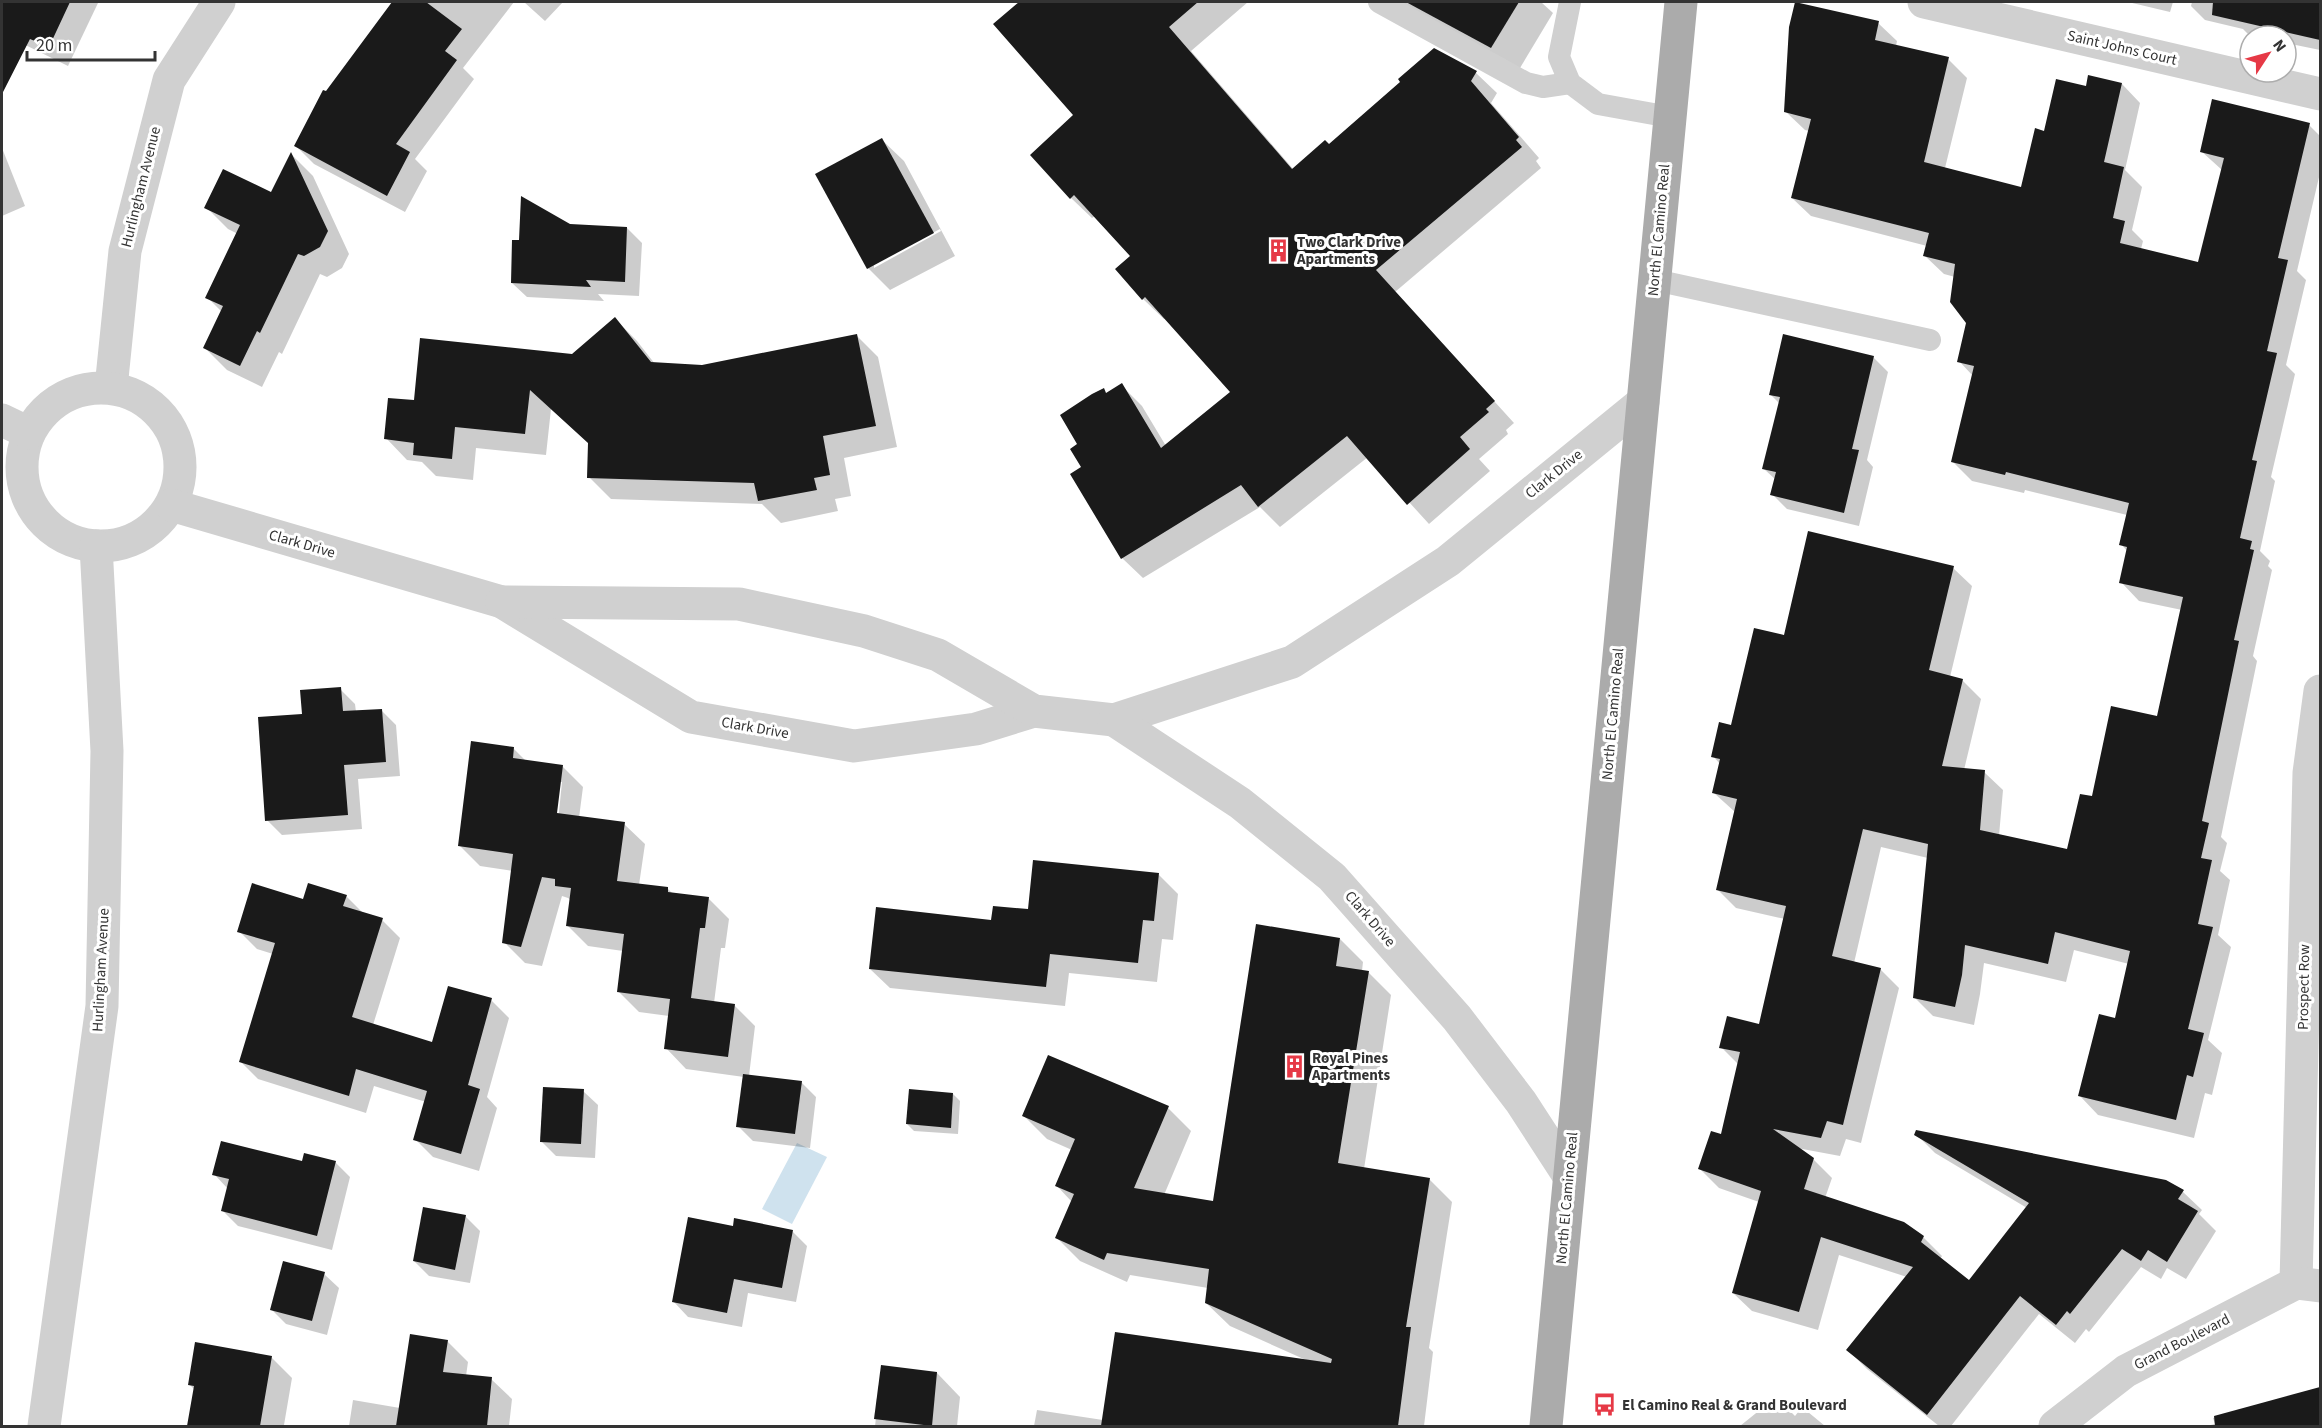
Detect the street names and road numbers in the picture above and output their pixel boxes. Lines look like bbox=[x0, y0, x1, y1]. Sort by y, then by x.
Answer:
street label: Saint Johns Court bbox=[2065, 25, 2179, 71]
street label: Hurlingham Avenue bbox=[116, 124, 166, 250]
street label: North El Camino Real bbox=[1643, 163, 1675, 297]
street label: Clark Drive bbox=[1521, 444, 1587, 504]
street label: Clark Drive bbox=[266, 525, 338, 563]
street label: North El Camino Real bbox=[1597, 647, 1629, 781]
street label: Clark Drive bbox=[720, 712, 790, 744]
street label: Clark Drive bbox=[1340, 886, 1400, 952]
street label: Hurlingham Avenue bbox=[87, 908, 115, 1032]
street label: Prospect Row bbox=[2293, 944, 2315, 1030]
street label: North El Camino Real bbox=[1551, 1131, 1583, 1265]
street label: Grand Boulevard bbox=[2130, 1309, 2234, 1375]

